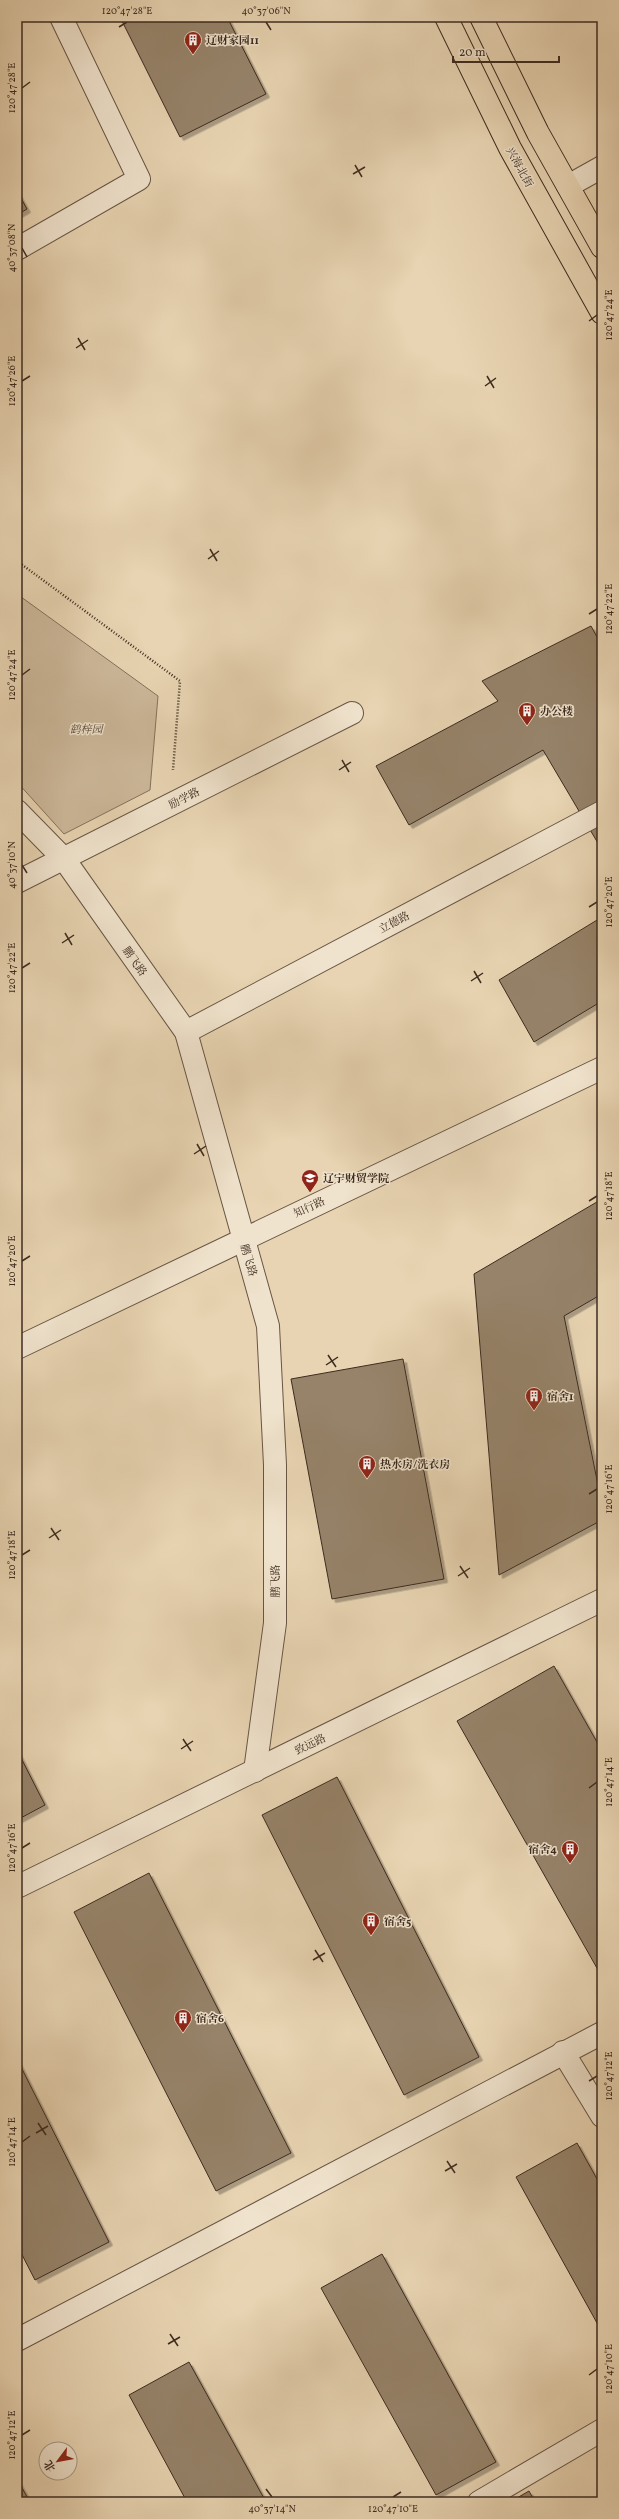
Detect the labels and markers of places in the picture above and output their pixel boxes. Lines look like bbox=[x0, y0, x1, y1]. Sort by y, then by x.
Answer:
building icon: 辽财家园11 bbox=[183, 30, 203, 55]
place label: 辽财家园11 bbox=[206, 34, 259, 49]
building icon: 办公楼 bbox=[517, 701, 537, 726]
place label: 办公楼 bbox=[540, 705, 573, 720]
school or university icon: 辽宁财贸学院 bbox=[300, 1168, 320, 1193]
place label: 辽宁财贸学院 bbox=[323, 1172, 390, 1187]
building icon: 宿舍1 bbox=[524, 1386, 544, 1411]
place label: 宿舍1 bbox=[547, 1390, 573, 1405]
building icon: 热水房/洗衣房 bbox=[357, 1454, 377, 1479]
place label: 热水房/洗衣房 bbox=[380, 1458, 450, 1473]
building icon: 宿舍4 bbox=[560, 1839, 580, 1864]
place label: 宿舍4 bbox=[528, 1843, 557, 1858]
building icon: 宿舍5 bbox=[361, 1911, 381, 1936]
place label: 宿舍5 bbox=[384, 1915, 411, 1930]
building icon: 宿舍6 bbox=[173, 2008, 193, 2033]
place label: 宿舍6 bbox=[196, 2012, 224, 2027]

